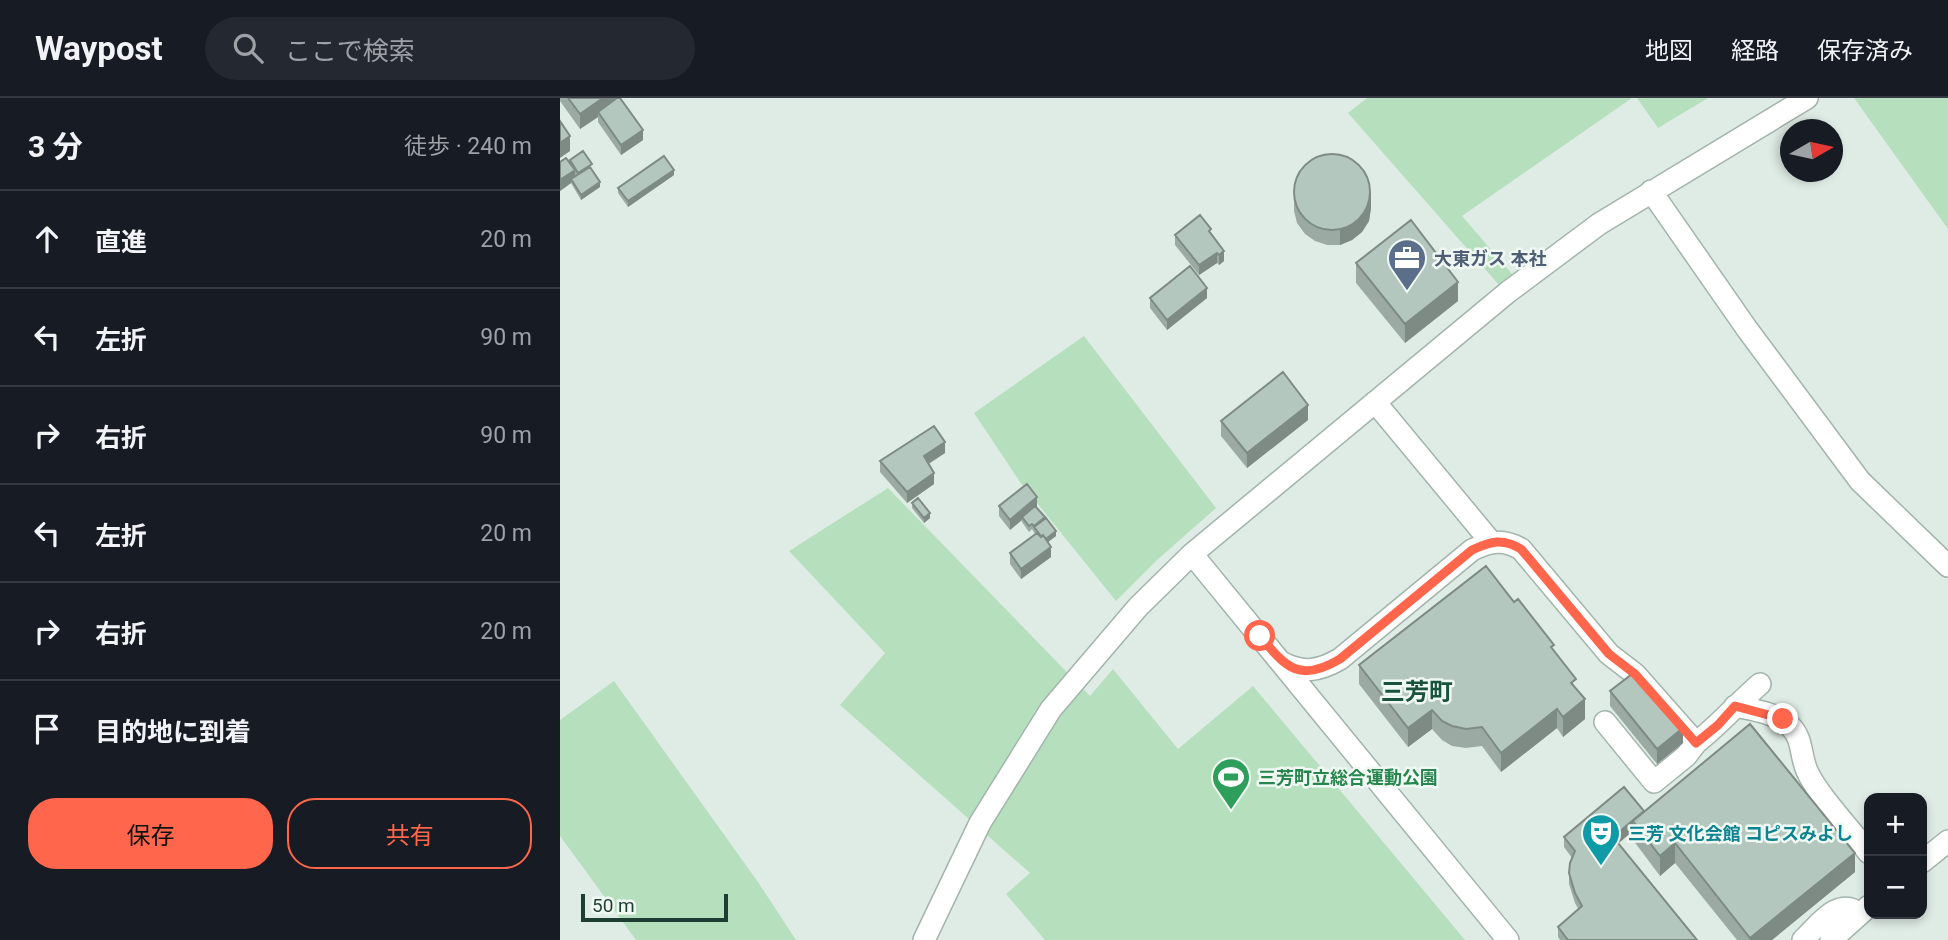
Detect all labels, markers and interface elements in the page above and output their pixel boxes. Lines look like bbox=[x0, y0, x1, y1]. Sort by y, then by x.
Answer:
search box bbox=[205, 17, 695, 80]
text: Waypost bbox=[35, 29, 163, 68]
icon: search bbox=[229, 29, 267, 67]
text: ここで検索 bbox=[285, 36, 415, 66]
text: 地図 bbox=[1645, 37, 1693, 65]
text: 経路 bbox=[1731, 37, 1779, 65]
text: 保存済み bbox=[1817, 37, 1913, 65]
north arrow bbox=[1780, 119, 1843, 182]
text: 3 分 bbox=[28, 129, 83, 164]
text: 徒歩 · 240 m bbox=[404, 133, 532, 160]
icon: ahead bbox=[28, 220, 66, 258]
text: 20 m bbox=[480, 226, 532, 253]
text: 直進 bbox=[95, 227, 147, 257]
office icon: 大東ガス 本社 bbox=[1386, 237, 1428, 292]
place label: 大東ガス 本社 bbox=[1434, 248, 1546, 269]
icon: left bbox=[28, 318, 66, 356]
text: 90 m bbox=[480, 324, 532, 351]
text: 左折 bbox=[95, 325, 147, 355]
icon: right bbox=[28, 416, 66, 454]
text: 90 m bbox=[480, 422, 532, 449]
text: 右折 bbox=[95, 423, 147, 453]
icon: left bbox=[28, 514, 66, 552]
text: 20 m bbox=[480, 520, 532, 547]
text: 左折 bbox=[95, 521, 147, 551]
icon: right bbox=[28, 612, 66, 650]
text: 20 m bbox=[480, 618, 532, 645]
text: 右折 bbox=[95, 619, 147, 649]
route start bbox=[1244, 620, 1275, 651]
district label: 三芳町 bbox=[1381, 678, 1453, 706]
route end bbox=[1767, 703, 1798, 734]
icon: arrive bbox=[28, 710, 66, 748]
text: 目的地に到着 bbox=[95, 717, 251, 747]
sports icon: 三芳町立総合運動公園 bbox=[1210, 756, 1252, 811]
place label: 三芳町立総合運動公園 bbox=[1258, 767, 1438, 788]
map controls bbox=[1864, 793, 1927, 919]
button: + bbox=[1864, 793, 1927, 856]
button: 保存 bbox=[28, 798, 273, 869]
button: 共有 bbox=[287, 798, 532, 869]
theatre icon: 三芳 文化会館 コピスみよし bbox=[1580, 812, 1622, 867]
place label: 三芳 文化会館 コピスみよし bbox=[1628, 823, 1853, 844]
button: − bbox=[1864, 856, 1927, 919]
scale bar bbox=[581, 891, 728, 923]
text: 50 m bbox=[592, 894, 635, 917]

